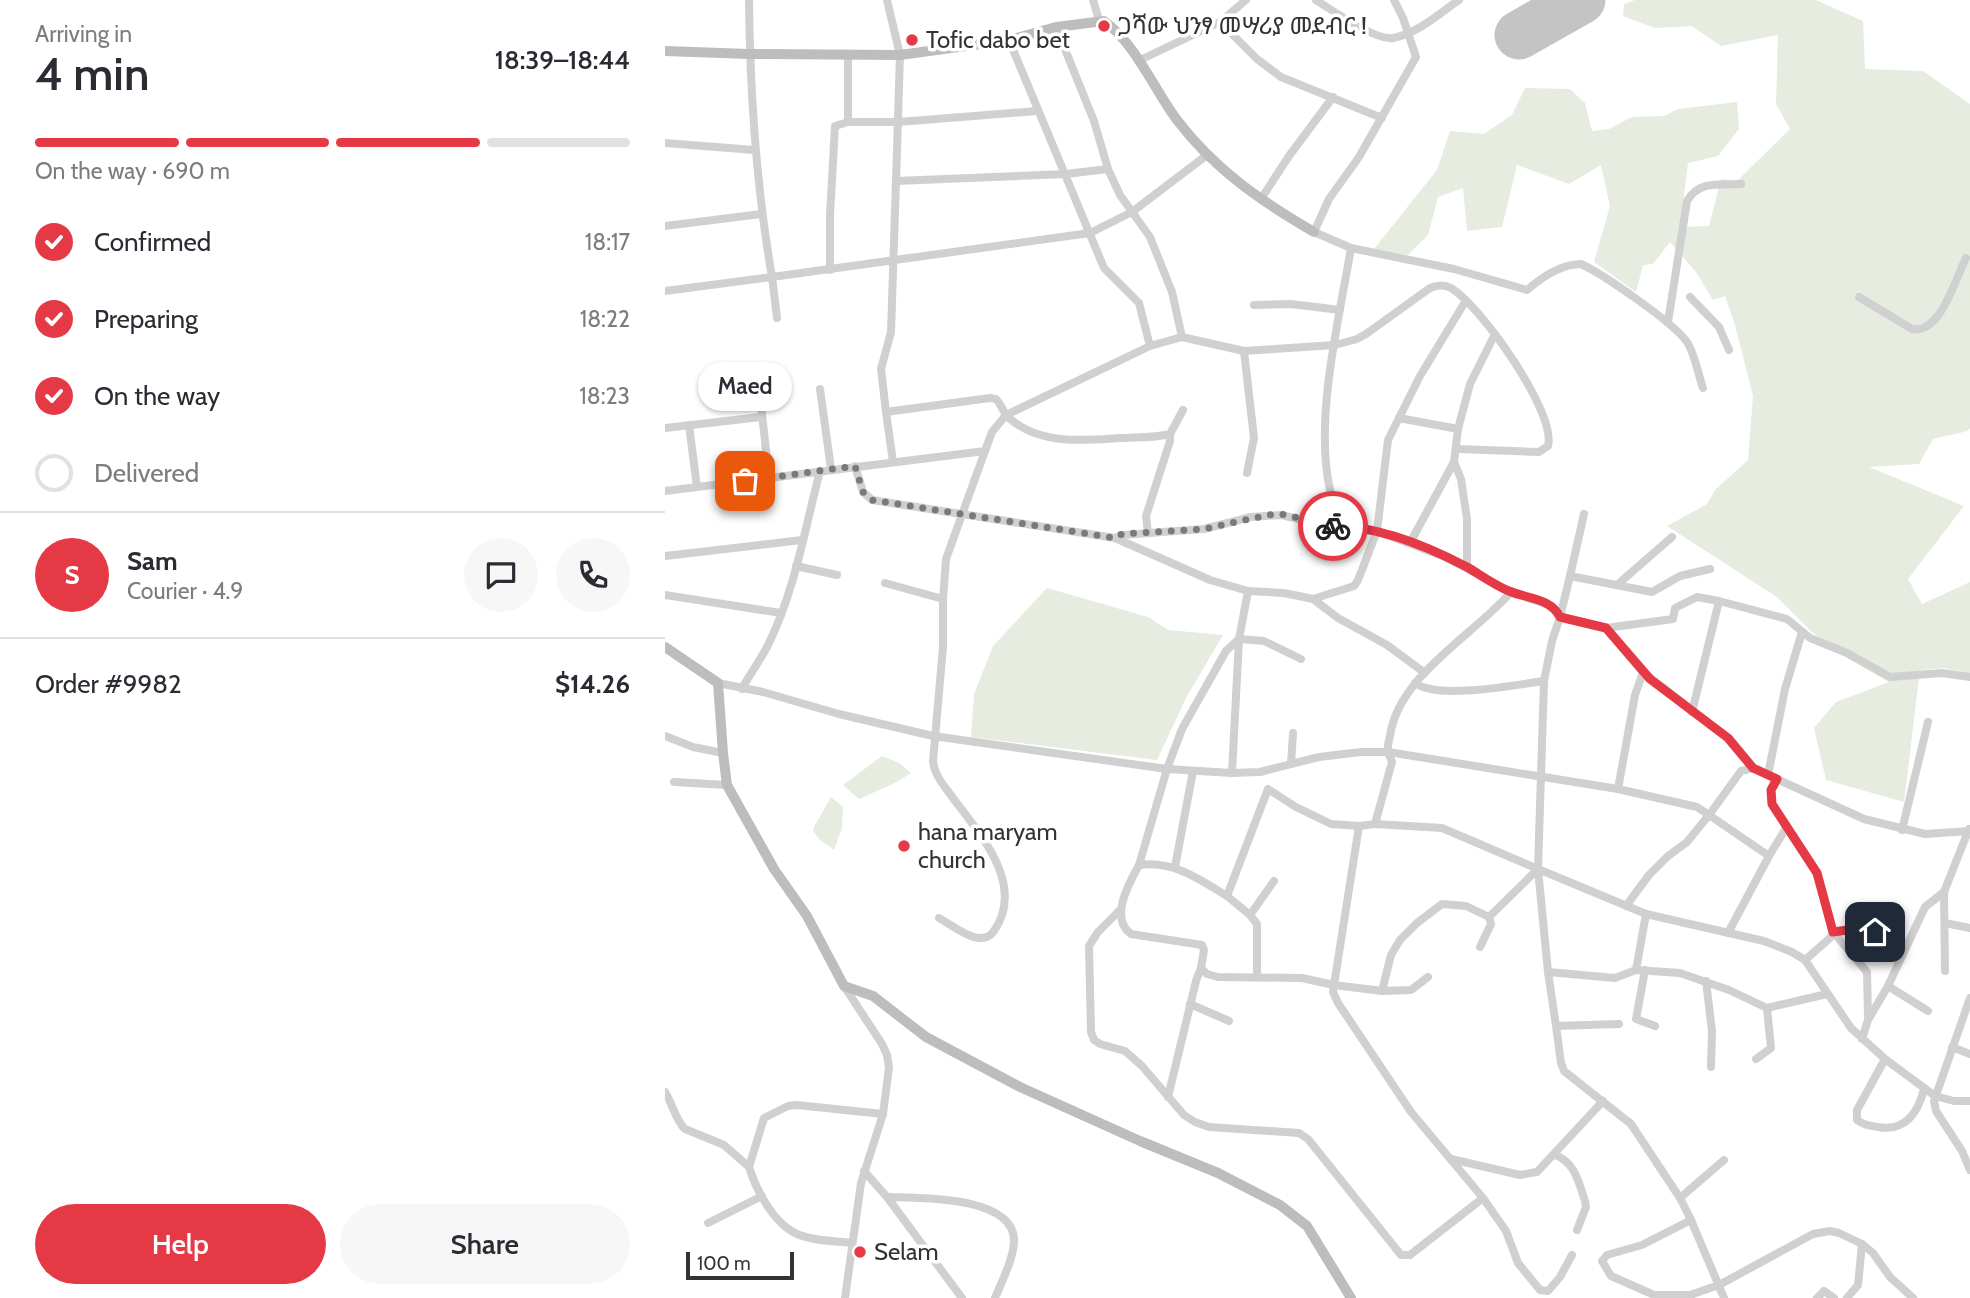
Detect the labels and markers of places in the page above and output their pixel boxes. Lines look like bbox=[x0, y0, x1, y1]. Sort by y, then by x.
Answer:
place label: ጋሻው ህንፃ መሣሪያ መደብር ! bbox=[1118, 11, 1367, 40]
marker: ጋሻው ህንፃ መሣሪያ መደብር ! bbox=[1096, 18, 1112, 34]
place label: Tofic dabo bet bbox=[926, 25, 1070, 54]
marker: Tofic dabo bet bbox=[904, 32, 920, 48]
callout: Maed bbox=[698, 362, 792, 411]
pin bbox=[715, 451, 775, 511]
place label: hana maryam church bbox=[918, 817, 1058, 874]
marker: hana maryam church bbox=[896, 838, 912, 854]
pin bbox=[1845, 902, 1905, 962]
place label: Selam bbox=[874, 1237, 939, 1266]
marker: Selam bbox=[852, 1244, 868, 1260]

